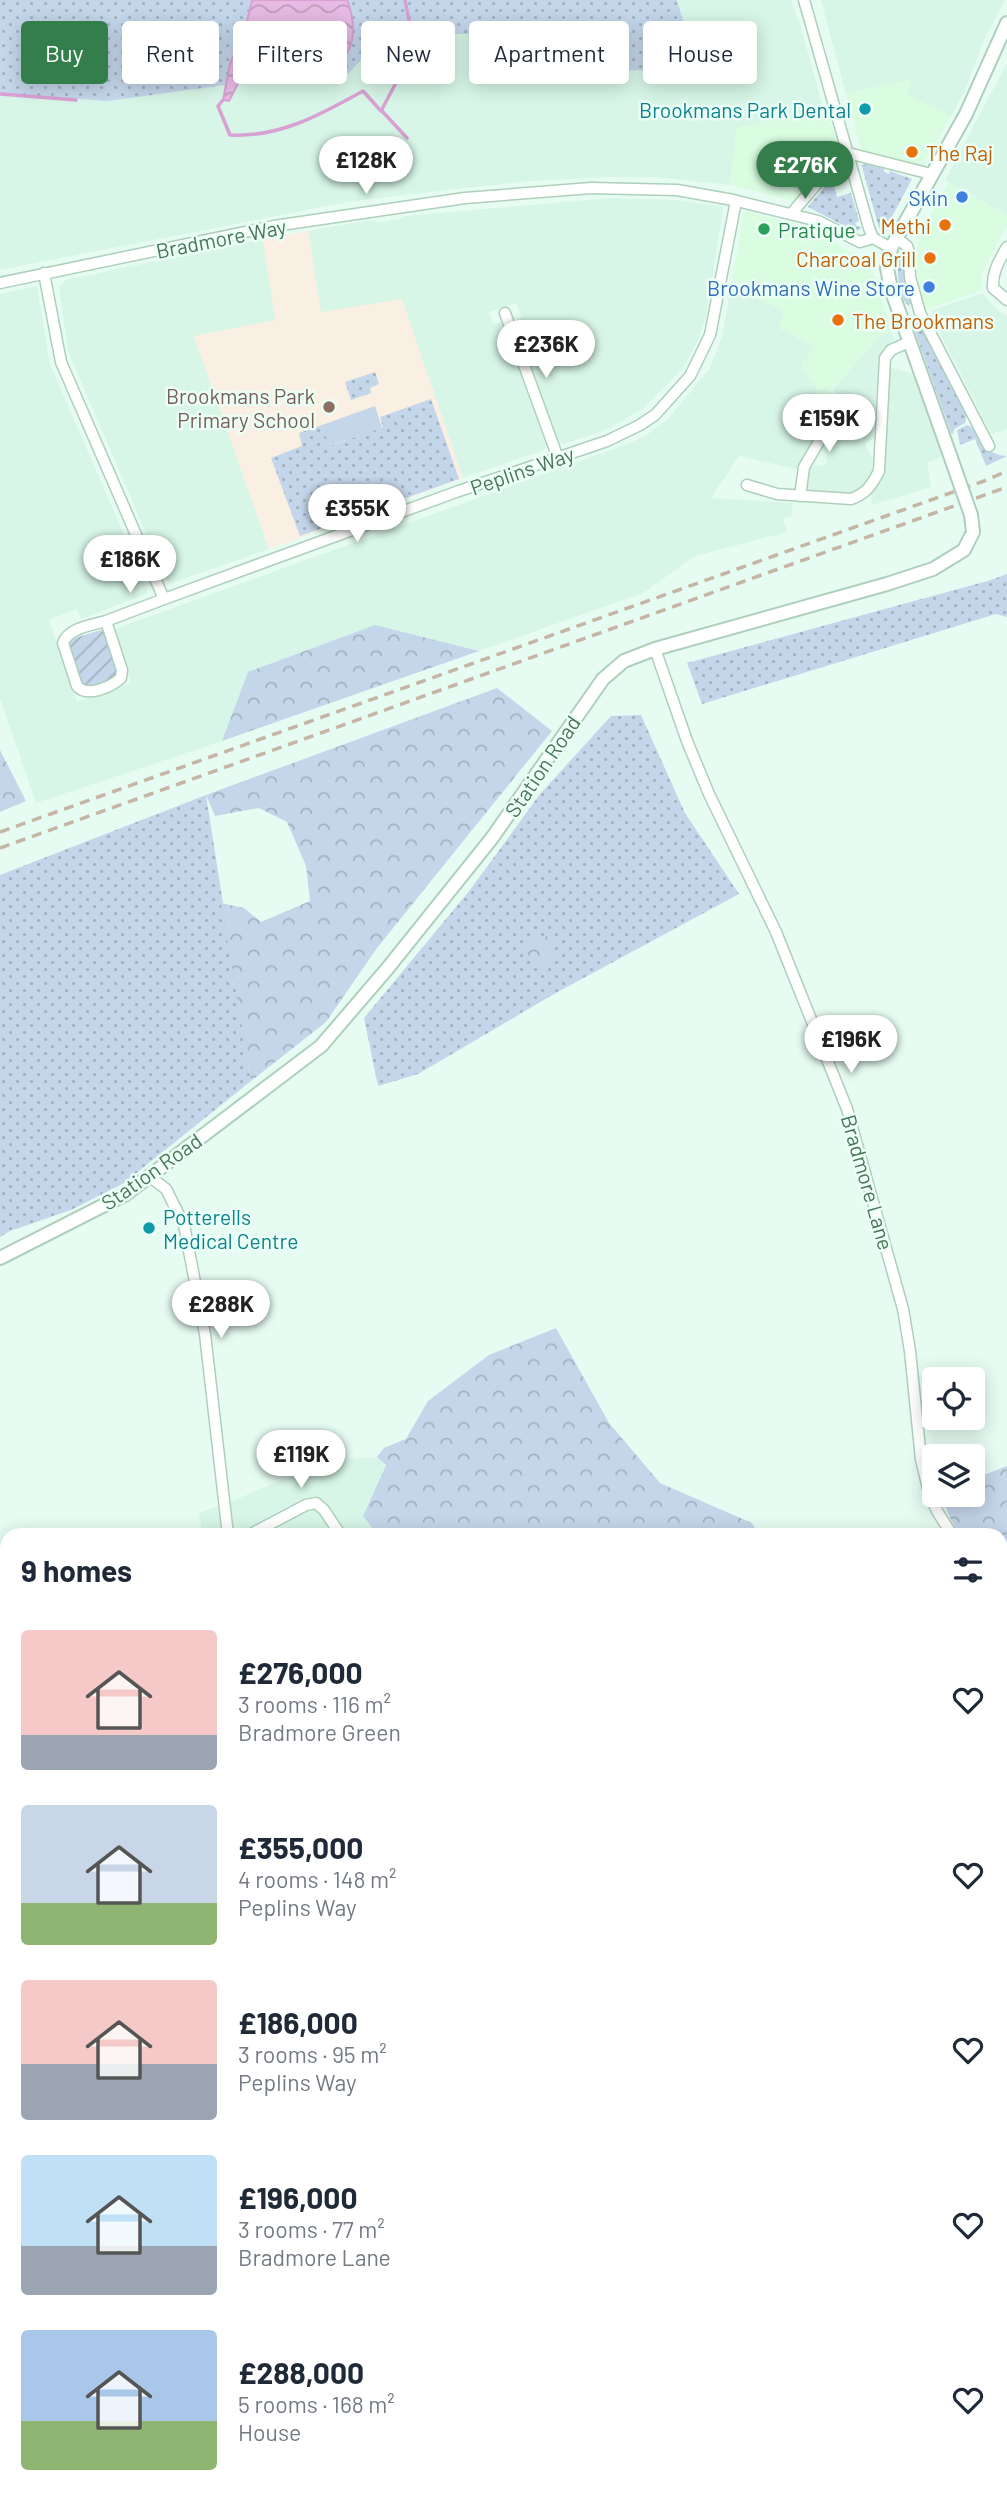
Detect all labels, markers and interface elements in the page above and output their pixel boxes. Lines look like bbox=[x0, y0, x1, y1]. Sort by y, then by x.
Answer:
chip: Buy bbox=[21, 21, 108, 84]
chip: Rent bbox=[122, 21, 219, 84]
chip: Filters bbox=[233, 21, 347, 84]
chip: New bbox=[361, 21, 455, 84]
chip: Apartment bbox=[469, 21, 629, 84]
chip: House bbox=[643, 21, 757, 84]
place label: Brookmans Park Dental bbox=[639, 97, 851, 122]
marker: Brookmans Park Dental bbox=[857, 101, 873, 117]
pin: £128K bbox=[317, 136, 415, 196]
place label: The Raj bbox=[926, 140, 993, 165]
pin: £276K bbox=[756, 142, 854, 201]
marker: The Raj bbox=[904, 144, 920, 160]
text: £128K bbox=[335, 145, 397, 173]
text: £276K bbox=[772, 150, 838, 178]
place label: Skin bbox=[909, 185, 948, 210]
marker: Skin bbox=[954, 189, 970, 205]
street label: Bradmore Way bbox=[154, 213, 289, 263]
place label: Methi bbox=[881, 213, 931, 238]
place label: Pratique bbox=[778, 217, 856, 242]
marker: Methi bbox=[937, 217, 953, 233]
marker: Pratique bbox=[756, 221, 772, 237]
place label: Charcoal Grill bbox=[796, 246, 916, 271]
marker: Charcoal Grill bbox=[922, 250, 938, 266]
place label: Brookmans Wine Store bbox=[707, 275, 915, 300]
marker: Brookmans Wine Store bbox=[921, 279, 937, 295]
place label: The Brookmans bbox=[852, 308, 994, 333]
marker: The Brookmans bbox=[830, 312, 846, 328]
pin: £236K bbox=[497, 320, 595, 380]
text: £236K bbox=[513, 329, 579, 357]
place label: Brookmans Park Primary School bbox=[166, 383, 315, 432]
pin: £159K bbox=[780, 394, 878, 454]
marker: Brookmans Park Primary School bbox=[321, 399, 337, 415]
text: £159K bbox=[798, 403, 860, 431]
street label: Peplins Way bbox=[467, 440, 578, 499]
pin: £355K bbox=[308, 484, 406, 544]
text: £355K bbox=[324, 493, 390, 521]
pin: £186K bbox=[81, 536, 179, 595]
text: £186K bbox=[99, 544, 161, 572]
street label: Station Road bbox=[499, 711, 585, 821]
pin: £196K bbox=[802, 1016, 900, 1075]
text: £196K bbox=[820, 1024, 882, 1052]
street label: Bradmore Lane bbox=[837, 1111, 899, 1253]
street label: Station Road bbox=[96, 1127, 206, 1215]
place label: Potterells Medical Centre bbox=[163, 1204, 298, 1253]
marker: Potterells Medical Centre bbox=[141, 1220, 157, 1236]
pin: £288K bbox=[172, 1280, 270, 1340]
text: £288K bbox=[188, 1289, 254, 1317]
map controls bbox=[922, 1367, 985, 1507]
button: locate bbox=[922, 1367, 985, 1430]
pin: £119K bbox=[252, 1430, 350, 1490]
text: £119K bbox=[272, 1439, 330, 1467]
button: layers bbox=[922, 1444, 985, 1507]
icon: filters bbox=[949, 1551, 987, 1589]
text: 9 homes bbox=[21, 1552, 132, 1588]
text: £276,000 bbox=[238, 1654, 363, 1690]
icon: home bbox=[77, 1658, 161, 1742]
icon: heart bbox=[949, 1681, 987, 1719]
text: 3 rooms · 116 m² bbox=[238, 1690, 391, 1718]
text: Bradmore Green bbox=[238, 1718, 401, 1746]
text: £355,000 bbox=[238, 1829, 363, 1865]
icon: home bbox=[77, 1833, 161, 1917]
icon: heart bbox=[949, 1856, 987, 1894]
text: 4 rooms · 148 m² bbox=[238, 1865, 397, 1893]
text: Peplins Way bbox=[238, 1893, 357, 1921]
text: £186,000 bbox=[238, 2004, 358, 2040]
icon: home bbox=[77, 2008, 161, 2092]
icon: heart bbox=[949, 2031, 987, 2069]
text: 3 rooms · 95 m² bbox=[238, 2040, 387, 2068]
text: Peplins Way bbox=[238, 2068, 357, 2096]
text: £196,000 bbox=[238, 2179, 358, 2215]
icon: home bbox=[77, 2183, 161, 2267]
icon: heart bbox=[949, 2206, 987, 2244]
text: 3 rooms · 77 m² bbox=[238, 2215, 385, 2243]
text: Bradmore Lane bbox=[238, 2243, 391, 2271]
text: £288,000 bbox=[238, 2354, 364, 2390]
icon: home bbox=[77, 2358, 161, 2442]
icon: heart bbox=[949, 2381, 987, 2419]
text: 5 rooms · 168 m² bbox=[238, 2390, 395, 2418]
text: House bbox=[238, 2418, 301, 2446]

